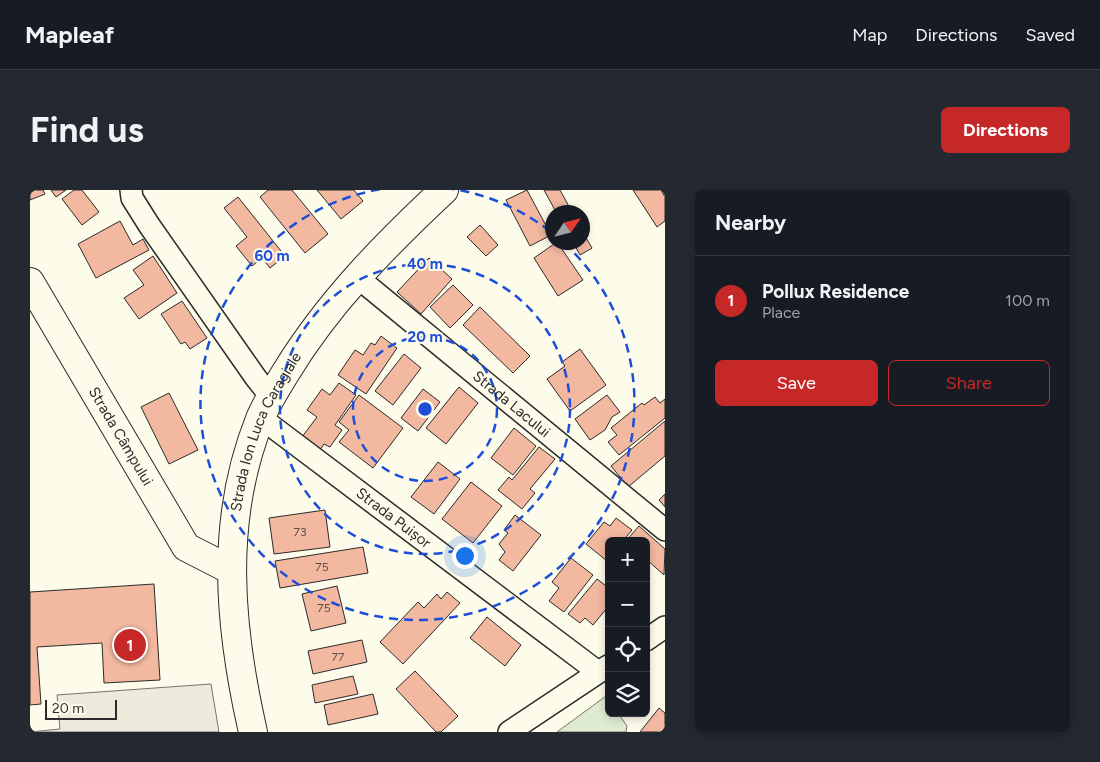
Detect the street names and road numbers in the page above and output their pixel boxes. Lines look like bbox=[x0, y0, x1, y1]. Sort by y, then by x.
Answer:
street label: Strada Ion Luca Caragiale bbox=[227, 349, 305, 513]
street label: Strada Lacului bbox=[469, 367, 554, 441]
street label: Strada Câmpului bbox=[85, 384, 157, 489]
street label: Strada Puișor bbox=[353, 484, 435, 552]

